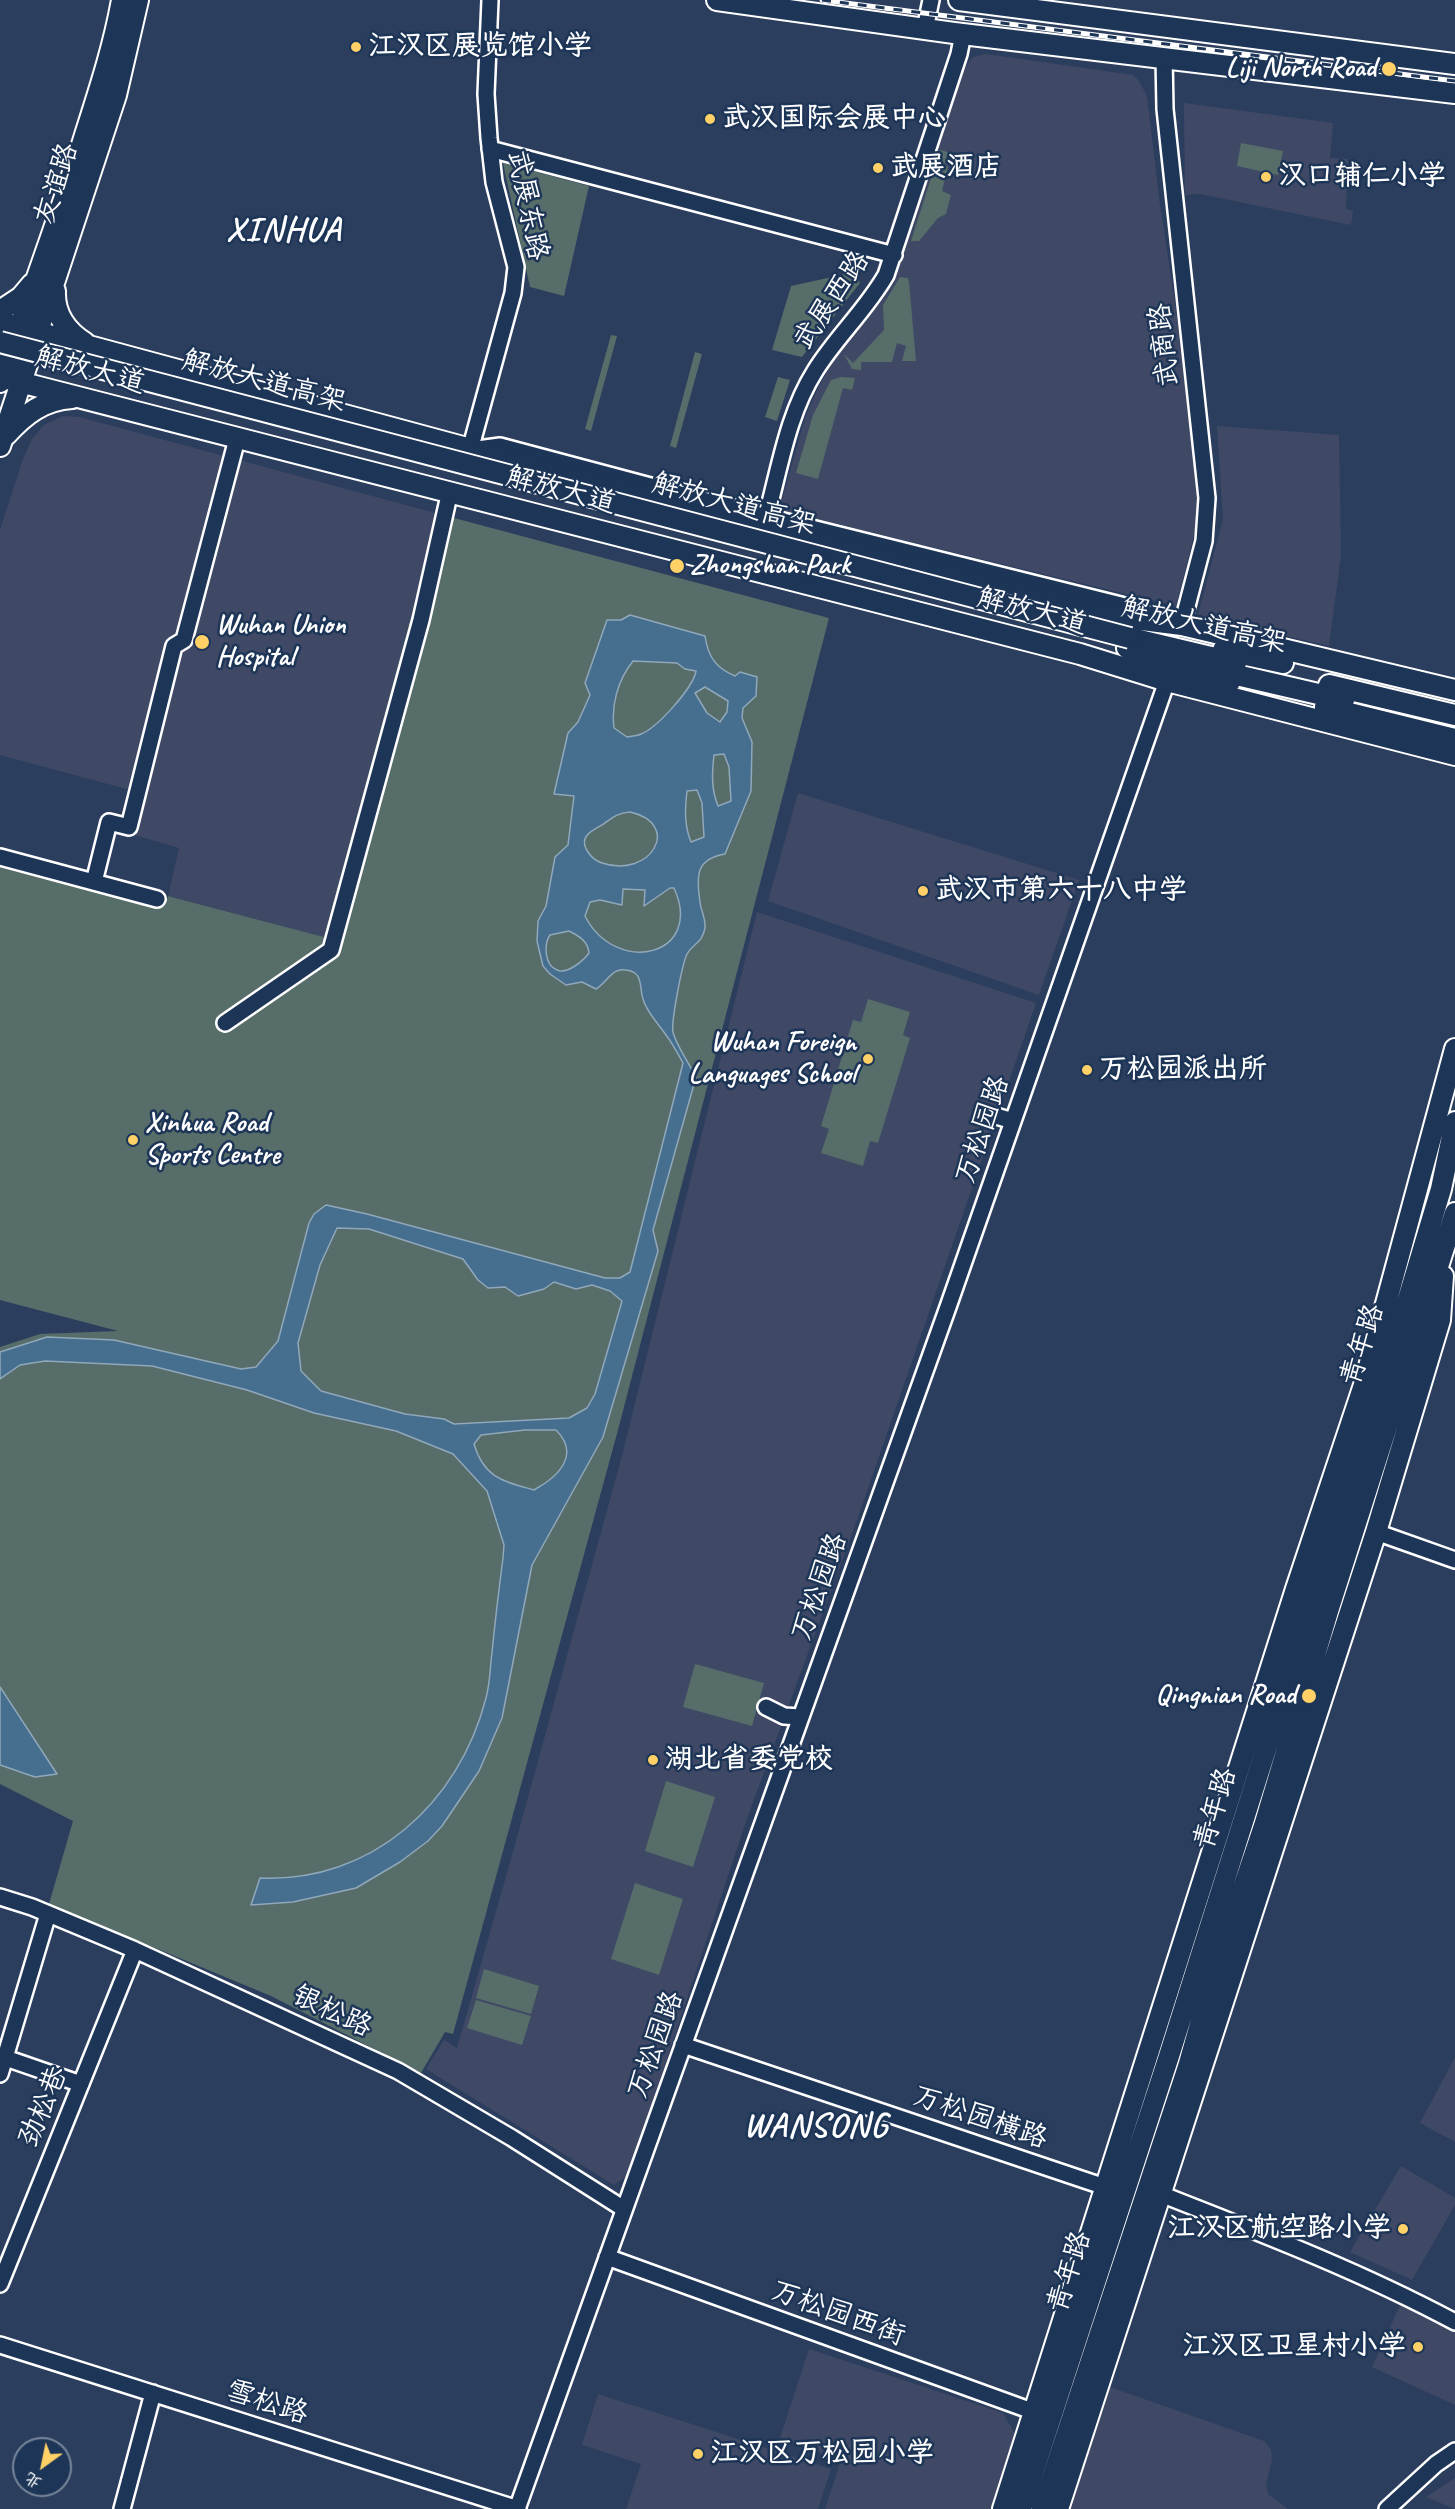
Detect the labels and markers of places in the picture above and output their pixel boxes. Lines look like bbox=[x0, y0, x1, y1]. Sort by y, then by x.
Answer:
place label: 江汉区展览馆小学 bbox=[368, 30, 592, 64]
marker: 江汉区展览馆小学 bbox=[349, 40, 363, 54]
place label: Liji North Road bbox=[1226, 52, 1376, 86]
marker: Liji North Road bbox=[1380, 60, 1398, 78]
place label: 武汉国际会展中心 bbox=[722, 102, 946, 136]
marker: 武汉国际会展中心 bbox=[703, 112, 717, 126]
place label: 武展酒店 bbox=[890, 151, 1002, 185]
place label: 汉口辅仁小学 bbox=[1278, 160, 1446, 194]
marker: 武展酒店 bbox=[871, 161, 885, 175]
marker: 汉口辅仁小学 bbox=[1259, 170, 1273, 184]
place label: Zhongshan Park bbox=[690, 549, 850, 583]
marker: Zhongshan Park bbox=[668, 557, 686, 575]
place label: Wuhan Union Hospital bbox=[216, 609, 346, 675]
marker: Wuhan Union Hospital bbox=[193, 633, 211, 651]
place label: 武汉市第六十八中学 bbox=[935, 874, 1187, 908]
marker: 武汉市第六十八中学 bbox=[916, 884, 930, 898]
place label: Wuhan Foreign Languages School bbox=[689, 1026, 856, 1092]
marker: Wuhan Foreign Languages School bbox=[861, 1052, 875, 1066]
place label: 万松园派出所 bbox=[1099, 1053, 1267, 1087]
marker: 万松园派出所 bbox=[1080, 1063, 1094, 1077]
place label: Xinhua Road Sports Centre bbox=[145, 1107, 280, 1173]
marker: Xinhua Road Sports Centre bbox=[126, 1133, 140, 1147]
place label: Qingnian Road bbox=[1156, 1679, 1296, 1713]
marker: Qingnian Road bbox=[1300, 1687, 1318, 1705]
place label: 湖北省委党校 bbox=[665, 1743, 833, 1777]
marker: 湖北省委党校 bbox=[646, 1753, 660, 1767]
place label: 江汉区航空路小学 bbox=[1167, 2212, 1391, 2246]
marker: 江汉区航空路小学 bbox=[1396, 2222, 1410, 2236]
place label: 江汉区卫星村小学 bbox=[1182, 2330, 1406, 2364]
marker: 江汉区卫星村小学 bbox=[1411, 2340, 1425, 2354]
place label: 江汉区万松园小学 bbox=[710, 2437, 934, 2471]
marker: 江汉区万松园小学 bbox=[691, 2447, 705, 2461]

